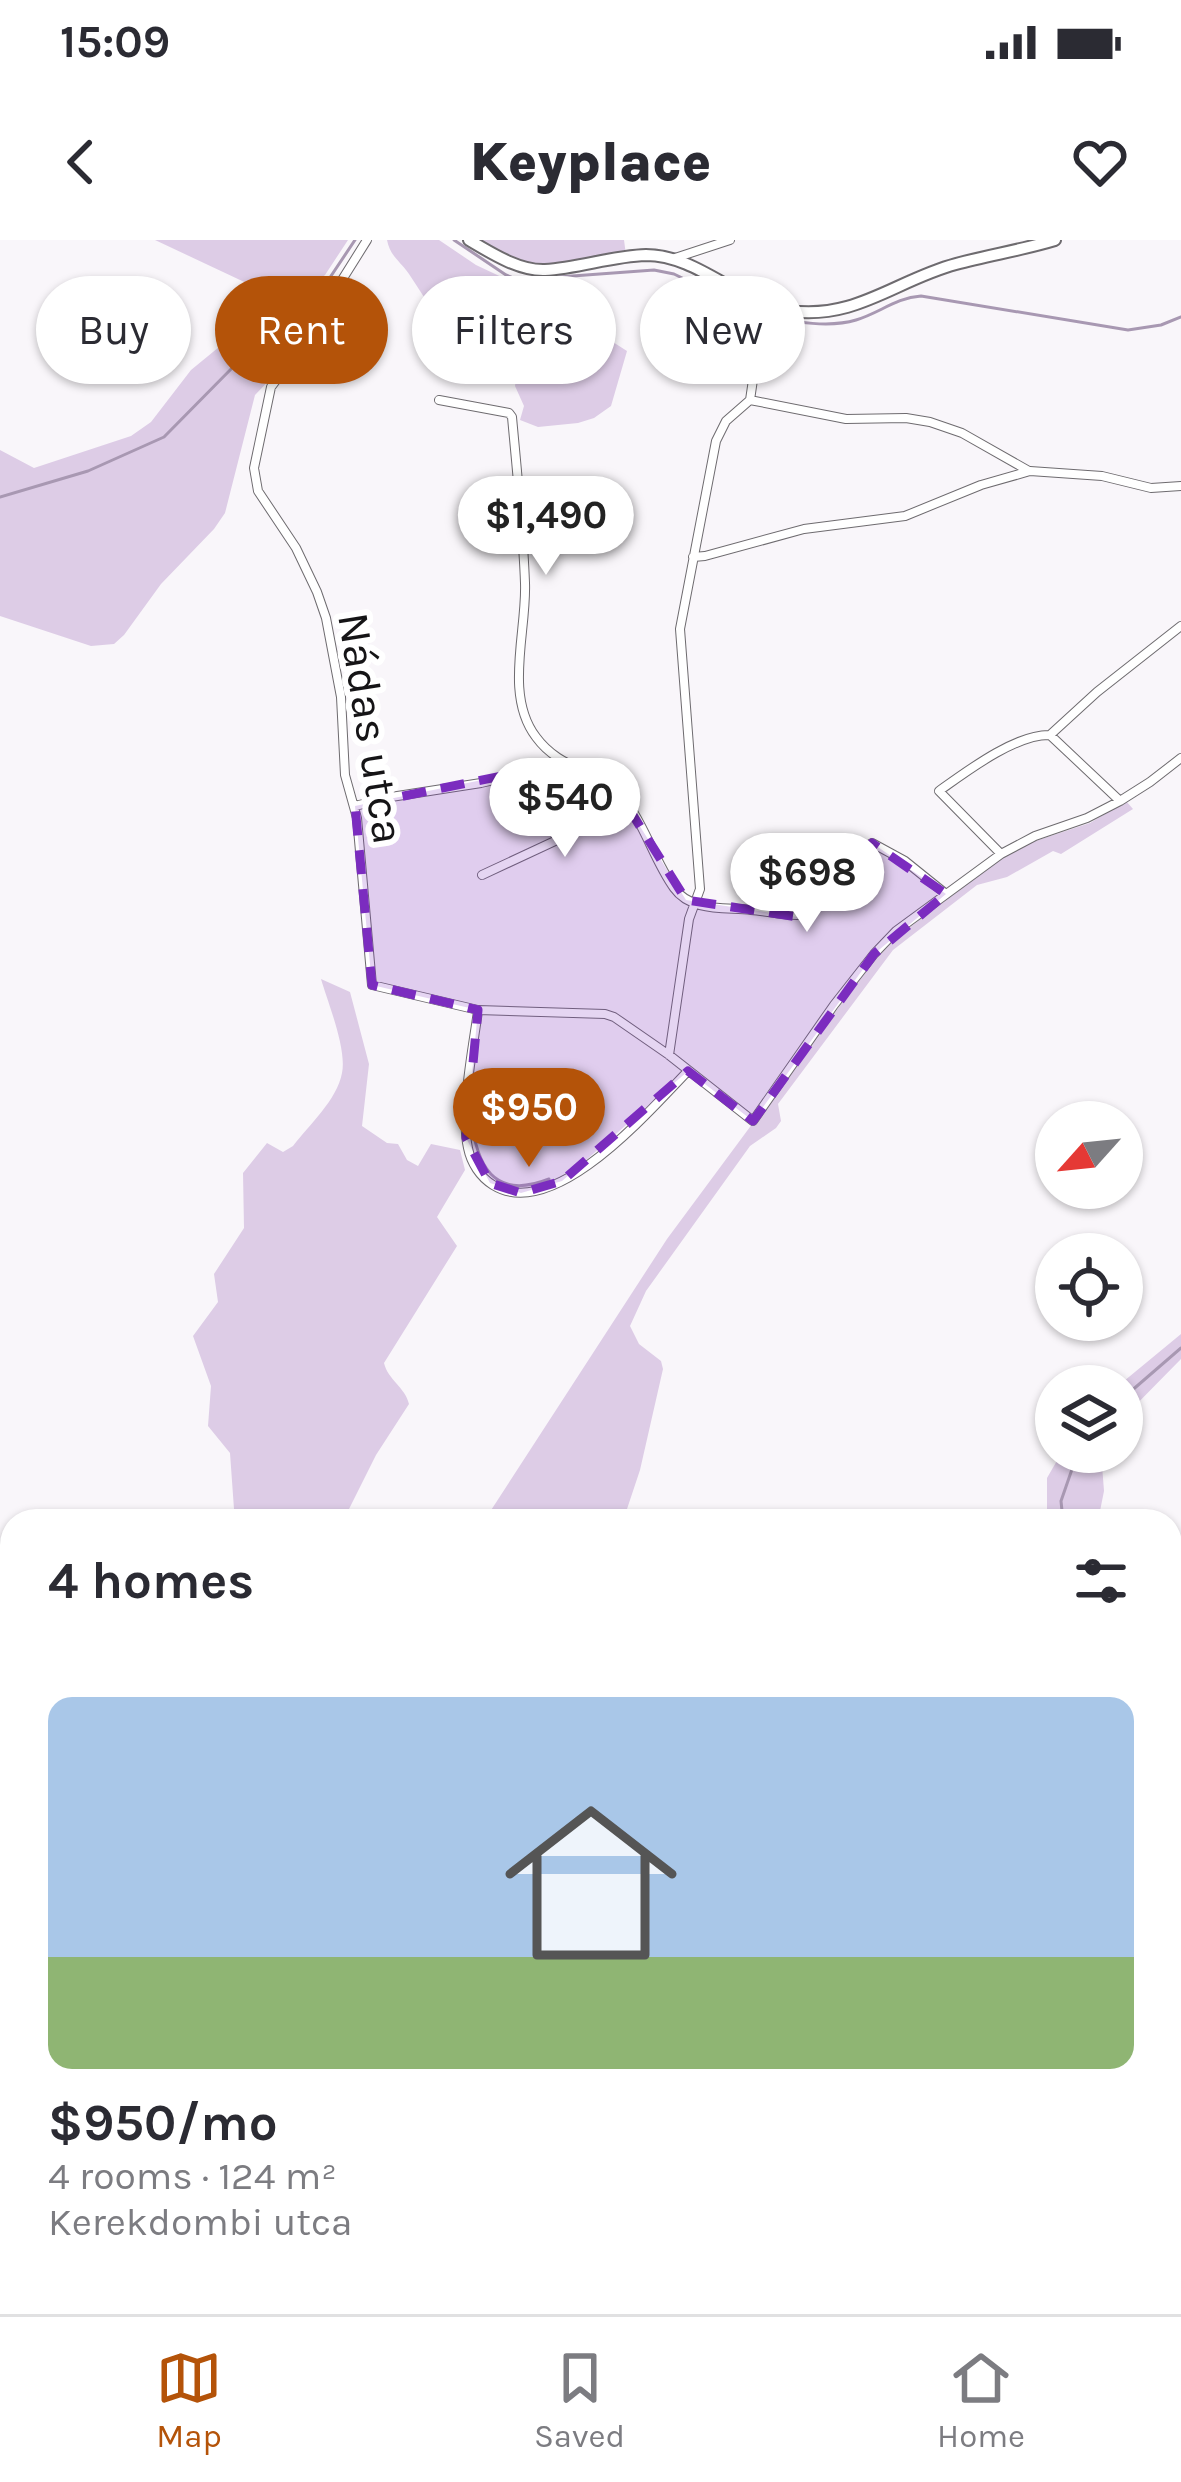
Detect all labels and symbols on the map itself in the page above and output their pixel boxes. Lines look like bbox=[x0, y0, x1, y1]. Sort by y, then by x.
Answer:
pin: $1,490 bbox=[448, 476, 644, 578]
street label: Nádas utca bbox=[327, 609, 415, 848]
pin: $540 bbox=[494, 758, 636, 860]
pin: $698 bbox=[736, 833, 878, 935]
pin: $950 bbox=[458, 1068, 600, 1170]
north arrow bbox=[1035, 1101, 1143, 1209]

